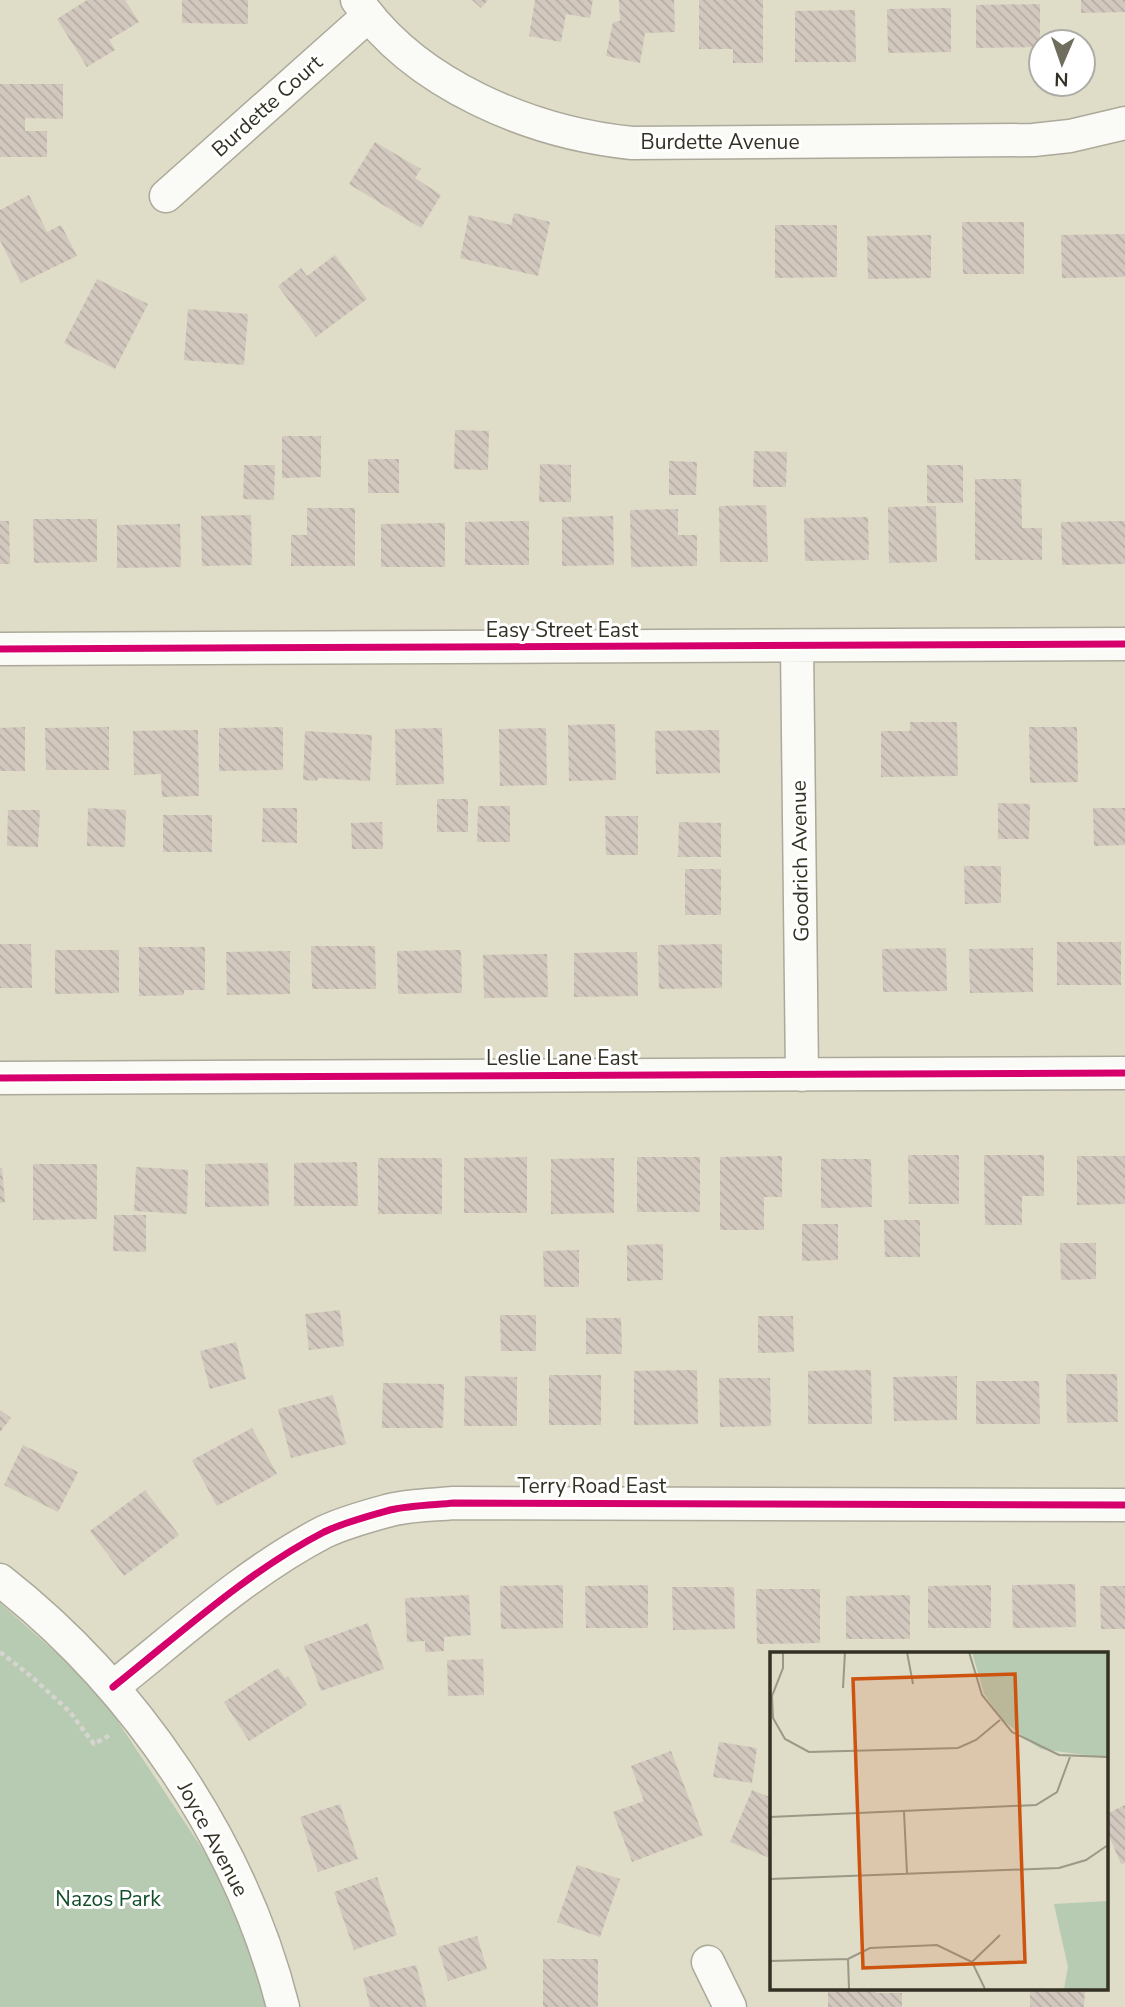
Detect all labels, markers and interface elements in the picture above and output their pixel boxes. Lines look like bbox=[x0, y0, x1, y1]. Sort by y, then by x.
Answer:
north arrow bbox=[1027, 28, 1097, 98]
street label: Burdette Court bbox=[206, 48, 329, 163]
text: N bbox=[1054, 66, 1069, 92]
street label: Burdette Avenue bbox=[640, 128, 800, 156]
street label: Easy Street East bbox=[486, 616, 639, 644]
street label: Goodrich Avenue bbox=[785, 780, 815, 942]
street label: Leslie Lane East bbox=[486, 1044, 639, 1072]
street label: Terry Road East bbox=[518, 1472, 667, 1500]
inset map bbox=[770, 1652, 1108, 1990]
street label: Joyce Avenue bbox=[170, 1776, 255, 1901]
park label: Nazos Park bbox=[55, 1885, 161, 1913]

